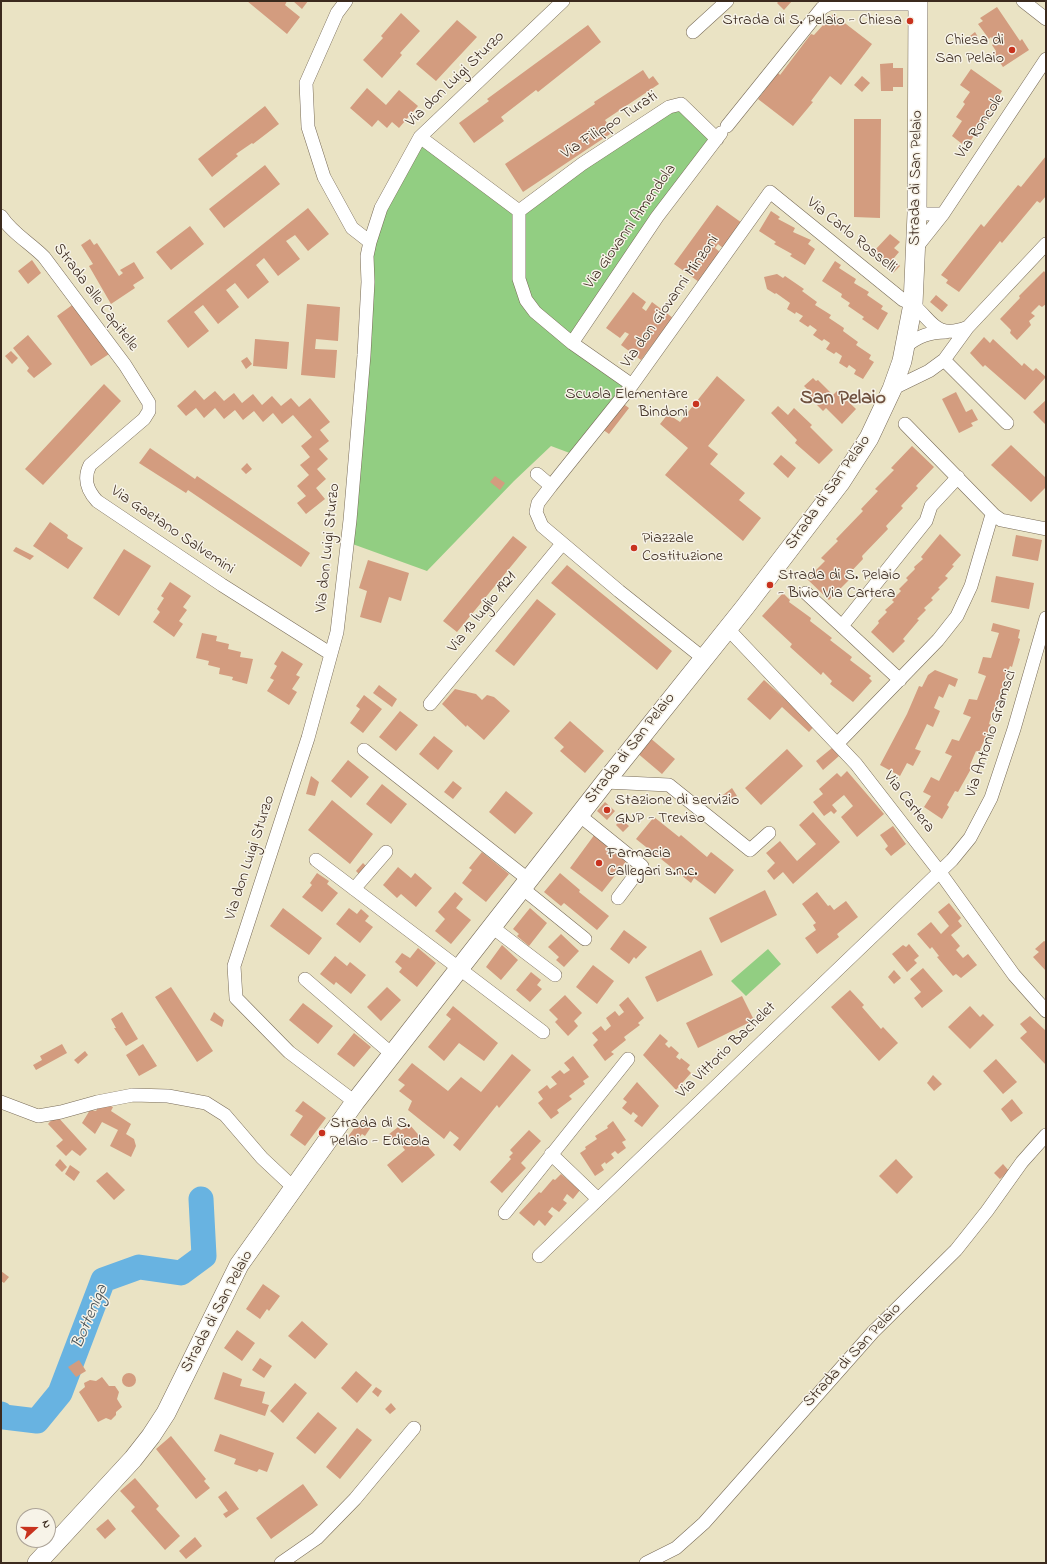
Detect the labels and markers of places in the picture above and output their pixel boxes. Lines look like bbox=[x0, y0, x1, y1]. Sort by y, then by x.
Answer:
place label: Strada di S. Pelaio - Chiesa bbox=[722, 11, 902, 31]
marker: Strada di S. Pelaio - Chiesa bbox=[905, 16, 915, 26]
place label: Chiesa di San Pelaio bbox=[935, 31, 1004, 69]
marker: Chiesa di San Pelaio bbox=[1007, 45, 1017, 55]
place label: Scuola Elementare Bindoni bbox=[565, 385, 688, 423]
marker: Scuola Elementare Bindoni bbox=[691, 399, 701, 409]
place label: Piazzale Costituzione bbox=[642, 529, 723, 567]
marker: Piazzale Costituzione bbox=[629, 543, 639, 553]
place label: Strada di S. Pelaio - Bivio Via Cartera bbox=[778, 566, 900, 604]
marker: Strada di S. Pelaio - Bivio Via Cartera bbox=[765, 580, 775, 590]
place label: Stazione di servizio GNP - Treviso bbox=[615, 791, 739, 829]
marker: Stazione di servizio GNP - Treviso bbox=[602, 805, 612, 815]
place label: Farmacia Callegari s.n.c. bbox=[607, 844, 698, 882]
marker: Farmacia Callegari s.n.c. bbox=[594, 858, 604, 868]
place label: Strada di S. Pelaio - Edicola bbox=[330, 1114, 430, 1152]
marker: Strada di S. Pelaio - Edicola bbox=[317, 1128, 327, 1138]

